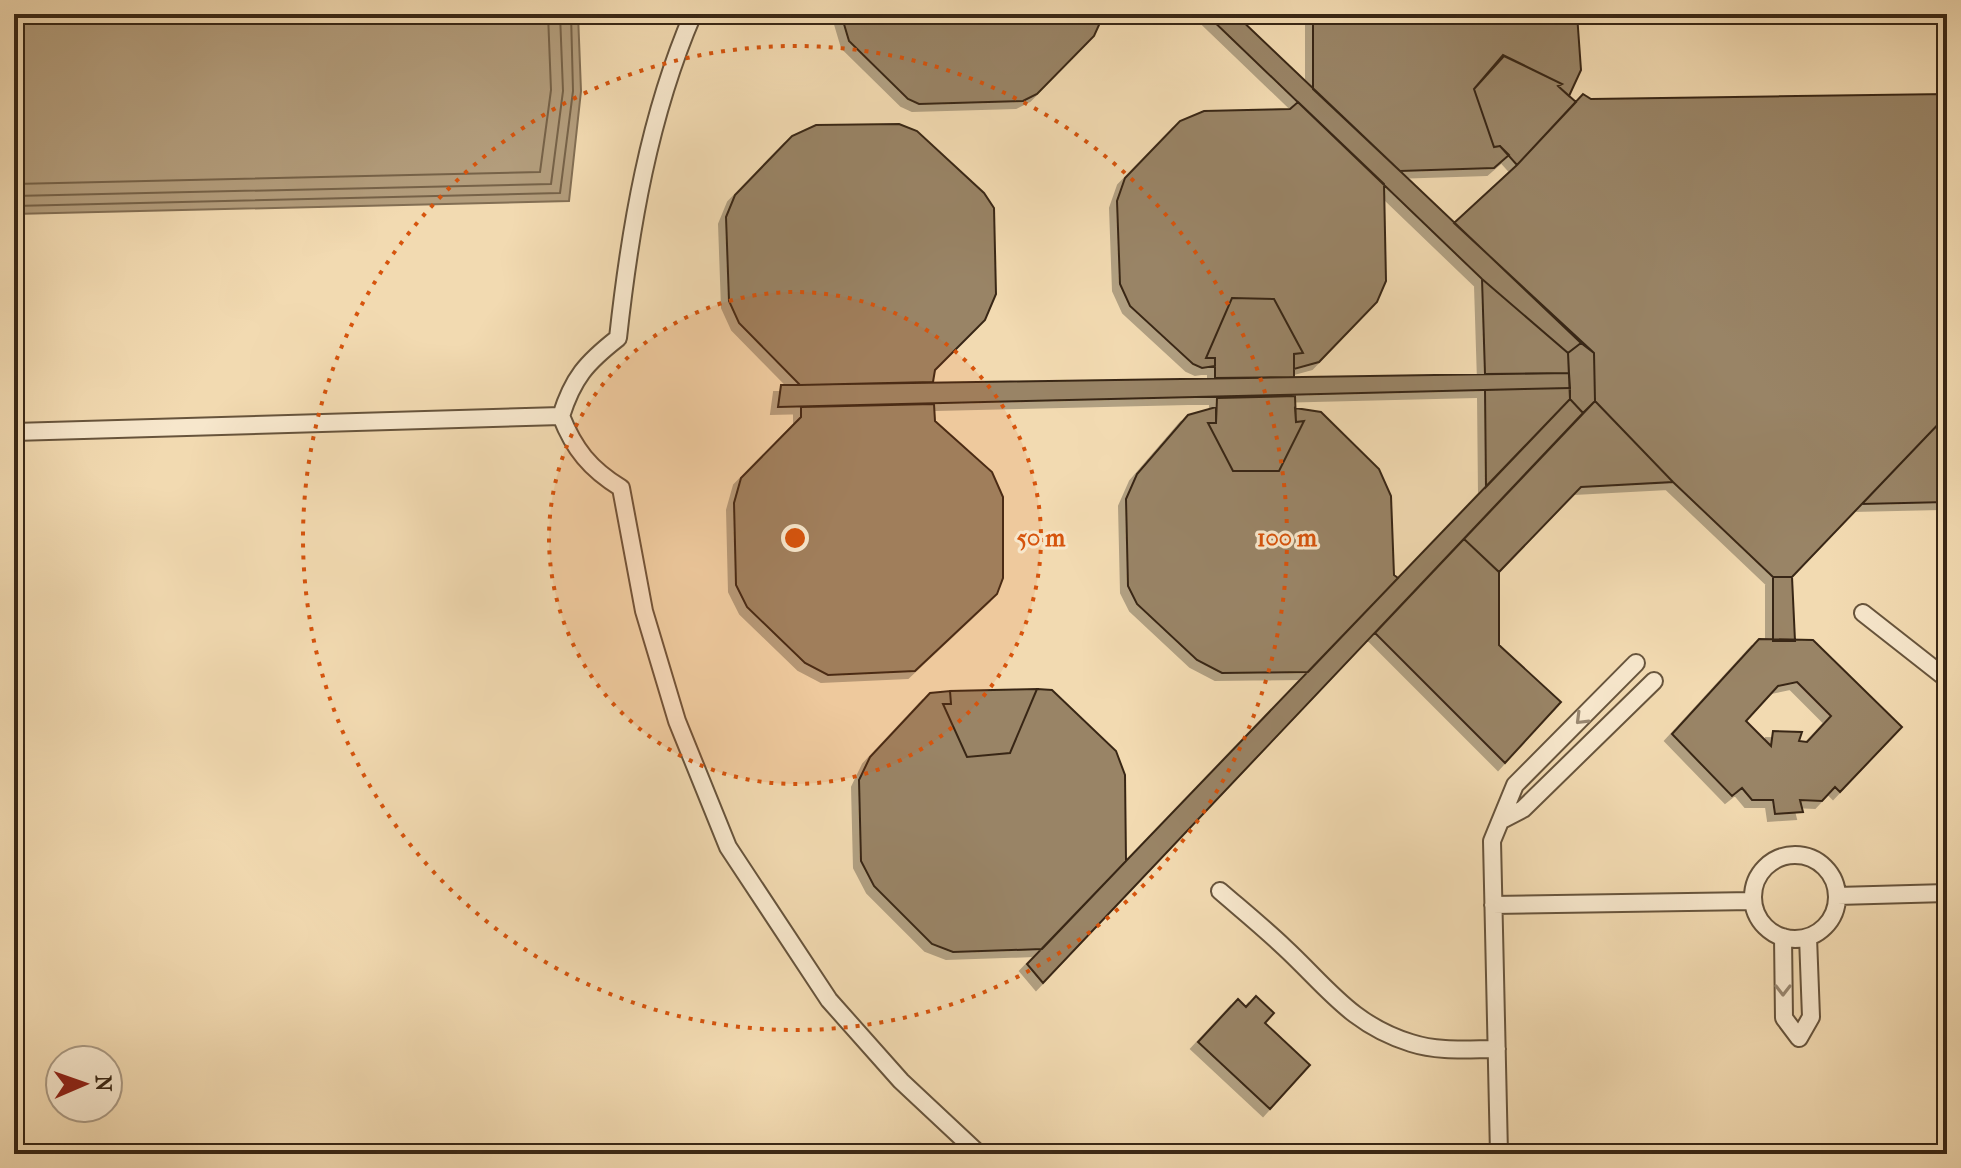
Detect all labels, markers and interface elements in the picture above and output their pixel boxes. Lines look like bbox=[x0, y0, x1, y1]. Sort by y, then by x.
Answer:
centre of rings bbox=[781, 524, 809, 552]
text: 50 m bbox=[1017, 524, 1066, 552]
text: 100 m bbox=[1257, 524, 1318, 552]
one-way arrow bbox=[1576, 709, 1590, 724]
one-way arrow bbox=[1775, 984, 1792, 997]
north arrow bbox=[44, 1044, 124, 1124]
text: N bbox=[90, 1075, 116, 1092]

